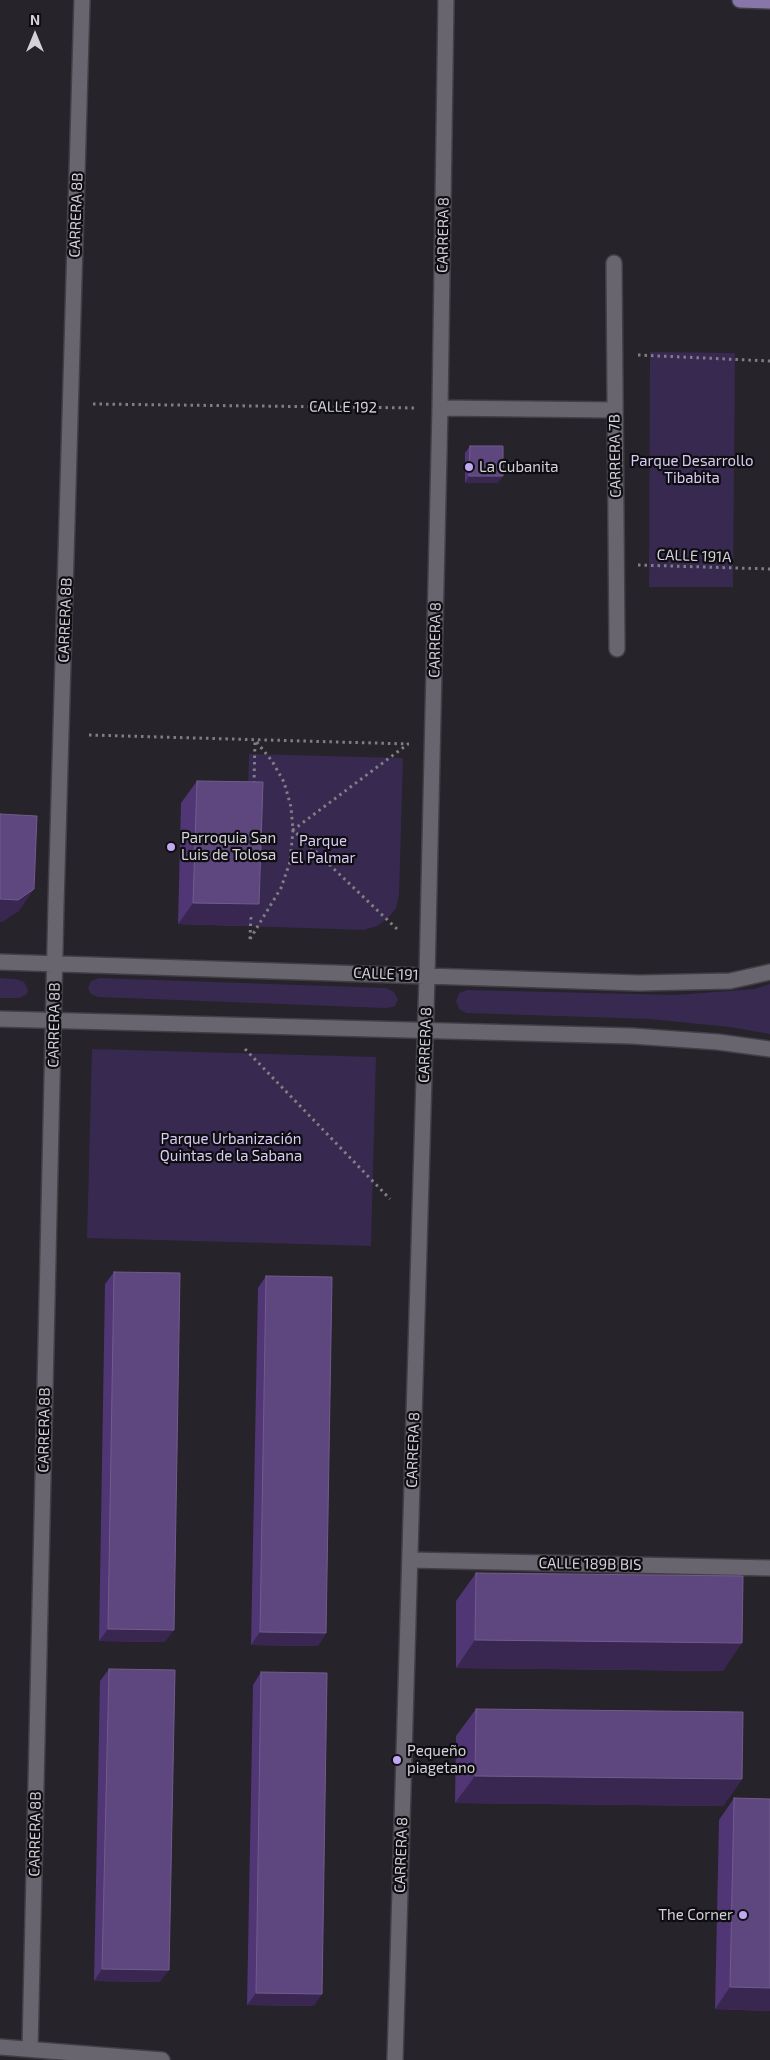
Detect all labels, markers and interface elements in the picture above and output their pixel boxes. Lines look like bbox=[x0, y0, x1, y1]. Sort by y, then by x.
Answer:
north arrow bbox=[10, 10, 60, 60]
text: N bbox=[30, 11, 40, 28]
street label: CARRERA 8B bbox=[66, 172, 86, 258]
street label: CARRERA 8 bbox=[433, 197, 453, 273]
street label: CALLE 192 bbox=[309, 397, 377, 417]
street label: CARRERA 7B bbox=[605, 414, 625, 498]
park label: Parque Desarrollo Tibabita bbox=[630, 452, 754, 487]
place label: La Cubanita bbox=[479, 458, 559, 476]
marker: La Cubanita bbox=[463, 461, 475, 473]
street label: CALLE 191A bbox=[656, 546, 732, 566]
street label: CARRERA 8B bbox=[55, 577, 75, 663]
street label: CARRERA 8 bbox=[425, 602, 445, 678]
place label: Parroquia San Luis de Tolosa bbox=[181, 829, 276, 864]
park label: Parque El Palmar bbox=[290, 832, 356, 867]
marker: Parroquia San Luis de Tolosa bbox=[165, 841, 177, 853]
street label: CALLE 191 bbox=[353, 964, 419, 984]
street label: CARRERA 8B bbox=[44, 982, 64, 1068]
street label: CARRERA 8 bbox=[415, 1007, 435, 1083]
park label: Parque Urbanización Quintas de la Sabana bbox=[160, 1130, 302, 1165]
street label: CARRERA 8B bbox=[34, 1387, 54, 1473]
street label: CARRERA 8 bbox=[403, 1412, 423, 1488]
street label: CALLE 189B BIS bbox=[538, 1554, 642, 1574]
place label: Pequeño piagetano bbox=[407, 1742, 475, 1777]
marker: Pequeño piagetano bbox=[391, 1754, 403, 1766]
street label: CARRERA 8B bbox=[25, 1791, 45, 1877]
street label: CARRERA 8 bbox=[391, 1817, 411, 1893]
place label: The Corner bbox=[658, 1906, 733, 1924]
marker: The Corner bbox=[737, 1909, 749, 1921]

